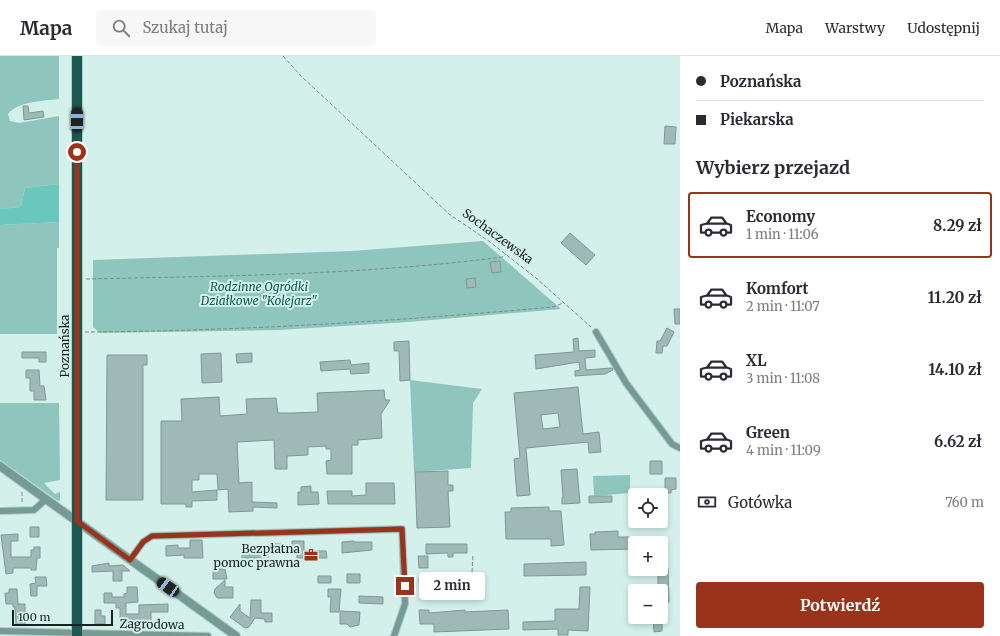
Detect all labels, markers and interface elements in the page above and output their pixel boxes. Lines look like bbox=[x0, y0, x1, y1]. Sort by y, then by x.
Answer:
search box bbox=[96, 10, 376, 46]
text: Mapa bbox=[20, 16, 72, 40]
icon: search bbox=[110, 17, 132, 39]
text: Szukaj tutaj bbox=[142, 18, 228, 37]
text: Mapa bbox=[766, 19, 803, 37]
text: Warstwy bbox=[825, 19, 885, 37]
text: Udostępnij bbox=[907, 19, 980, 37]
text: Poznańska bbox=[720, 72, 801, 91]
car bbox=[71, 108, 83, 132]
text: Piekarska bbox=[720, 110, 794, 129]
route start bbox=[68, 143, 86, 161]
text: Wybierz przejazd bbox=[696, 156, 850, 179]
street label: Sochaczewska bbox=[460, 205, 537, 267]
icon: car bbox=[698, 207, 734, 243]
text: Economy bbox=[746, 207, 815, 226]
text: 8.29 zł bbox=[933, 216, 982, 235]
text: 1 min · 11:06 bbox=[746, 226, 819, 243]
park label: Rodzinne Ogródki Działkowe "Kolejarz" bbox=[200, 279, 317, 308]
icon: car bbox=[698, 279, 734, 315]
text: Komfort bbox=[746, 279, 809, 298]
text: 11.20 zł bbox=[928, 288, 982, 307]
text: 2 min · 11:07 bbox=[746, 298, 820, 315]
street label: Poznańska bbox=[57, 314, 72, 378]
icon: car bbox=[698, 351, 734, 387]
text: XL bbox=[746, 351, 767, 370]
text: 14.10 zł bbox=[929, 360, 982, 379]
text: 3 min · 11:08 bbox=[746, 370, 820, 387]
icon: car bbox=[698, 423, 734, 459]
text: Green bbox=[746, 423, 790, 442]
text: 6.62 zł bbox=[934, 432, 982, 451]
text: 4 min · 11:09 bbox=[746, 442, 821, 459]
map controls bbox=[628, 488, 668, 624]
button: locate bbox=[628, 488, 668, 528]
icon: cash bbox=[696, 491, 718, 513]
text: Gotówka bbox=[728, 493, 792, 512]
text: 760 m bbox=[945, 494, 984, 511]
button: + bbox=[628, 536, 668, 576]
place label: Bezpłatna pomoc prawna bbox=[214, 541, 301, 570]
office icon: Bezpłatna pomoc prawna bbox=[303, 547, 319, 563]
callout: 2 min bbox=[419, 572, 485, 600]
car bbox=[155, 575, 181, 599]
route end bbox=[396, 577, 414, 595]
text: 2 min bbox=[433, 577, 471, 594]
button: Potwierdź bbox=[696, 582, 984, 628]
button: − bbox=[628, 584, 668, 624]
scale bar bbox=[12, 608, 113, 627]
text: 100 m bbox=[18, 610, 50, 624]
street label: Zagrodowa bbox=[119, 616, 185, 632]

